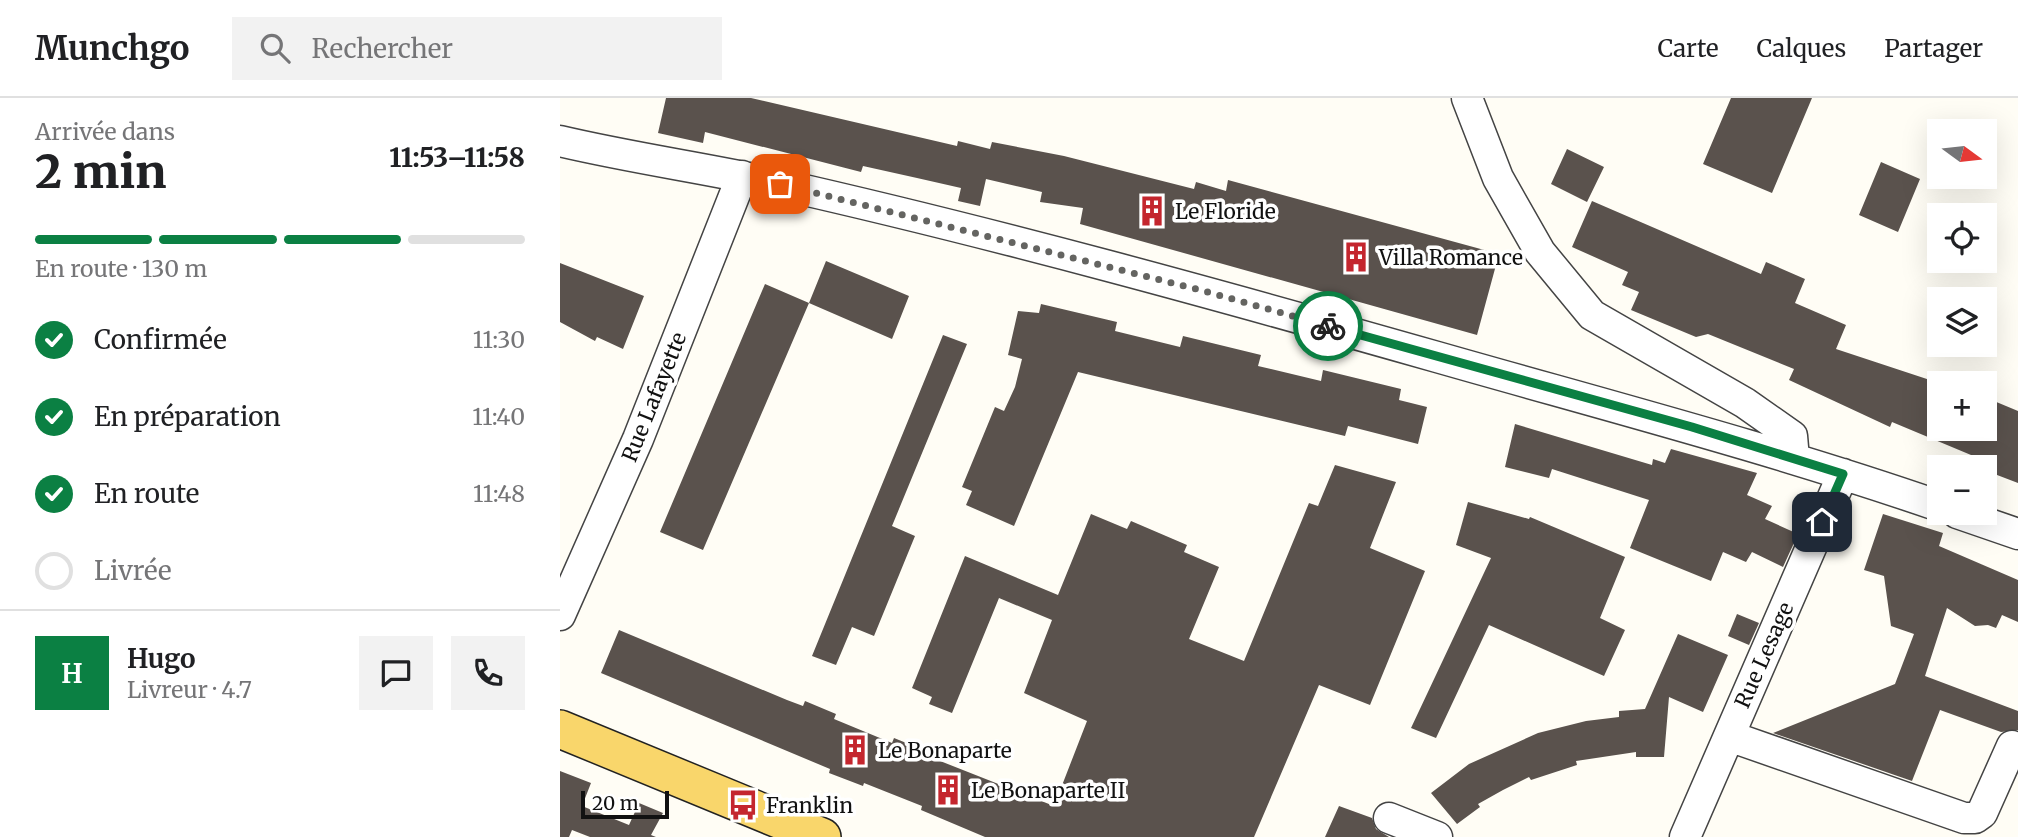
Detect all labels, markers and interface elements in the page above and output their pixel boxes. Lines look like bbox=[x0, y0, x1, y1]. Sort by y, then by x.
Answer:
search box bbox=[232, 17, 722, 80]
text: Munchgo bbox=[35, 28, 190, 69]
icon: search bbox=[256, 29, 294, 67]
text: Rechercher bbox=[312, 32, 453, 65]
text: Carte bbox=[1657, 33, 1718, 64]
text: Calques bbox=[1756, 33, 1846, 64]
text: Partager bbox=[1884, 33, 1983, 64]
text: Arrivée dans bbox=[35, 117, 175, 146]
north arrow bbox=[1927, 119, 1997, 189]
map controls bbox=[1927, 119, 1997, 525]
text: 11:53–11:58 bbox=[389, 141, 525, 174]
text: 2 min bbox=[35, 143, 167, 201]
pin bbox=[750, 154, 810, 214]
icon: bag bbox=[761, 165, 799, 203]
building icon: Le Floride bbox=[1135, 194, 1169, 228]
place label: Le Floride bbox=[1175, 198, 1276, 225]
button: locate bbox=[1927, 203, 1997, 273]
building icon: Villa Romance bbox=[1339, 240, 1373, 274]
place label: Villa Romance bbox=[1378, 244, 1523, 271]
text: En route · 130 m bbox=[35, 254, 207, 283]
button: layers bbox=[1927, 287, 1997, 357]
courier bbox=[1293, 291, 1363, 361]
icon: bike bbox=[1309, 307, 1347, 345]
icon: check bbox=[35, 321, 73, 359]
text: Confirmée bbox=[94, 323, 227, 356]
text: 11:30 bbox=[473, 325, 525, 354]
street label: Rue Lafayette bbox=[616, 328, 692, 466]
button: + bbox=[1927, 371, 1997, 441]
icon: check bbox=[35, 398, 73, 436]
text: En préparation bbox=[94, 400, 281, 433]
text: 11:40 bbox=[472, 402, 525, 431]
button: − bbox=[1927, 455, 1997, 525]
icon: check bbox=[35, 475, 73, 513]
text: En route bbox=[94, 477, 199, 510]
text: 11:48 bbox=[473, 479, 525, 508]
pin bbox=[1792, 492, 1852, 552]
icon: home bbox=[1803, 503, 1841, 541]
text: Livrée bbox=[94, 554, 172, 587]
street label: Rue Lesage bbox=[1729, 598, 1799, 712]
button: chat bbox=[359, 636, 433, 710]
button: phone bbox=[451, 636, 525, 710]
text: Hugo bbox=[127, 642, 196, 675]
text: H bbox=[61, 657, 83, 690]
text: Livreur · 4.7 bbox=[127, 675, 252, 704]
building icon: Le Bonaparte bbox=[838, 733, 872, 767]
place label: Le Bonaparte bbox=[878, 737, 1012, 764]
building icon: Le Bonaparte II bbox=[931, 773, 965, 807]
place label: Le Bonaparte II bbox=[971, 777, 1125, 804]
scale bar bbox=[581, 788, 668, 820]
bus stop icon: Franklin bbox=[726, 788, 760, 822]
text: 20 m bbox=[592, 791, 639, 815]
place label: Franklin bbox=[766, 792, 853, 819]

